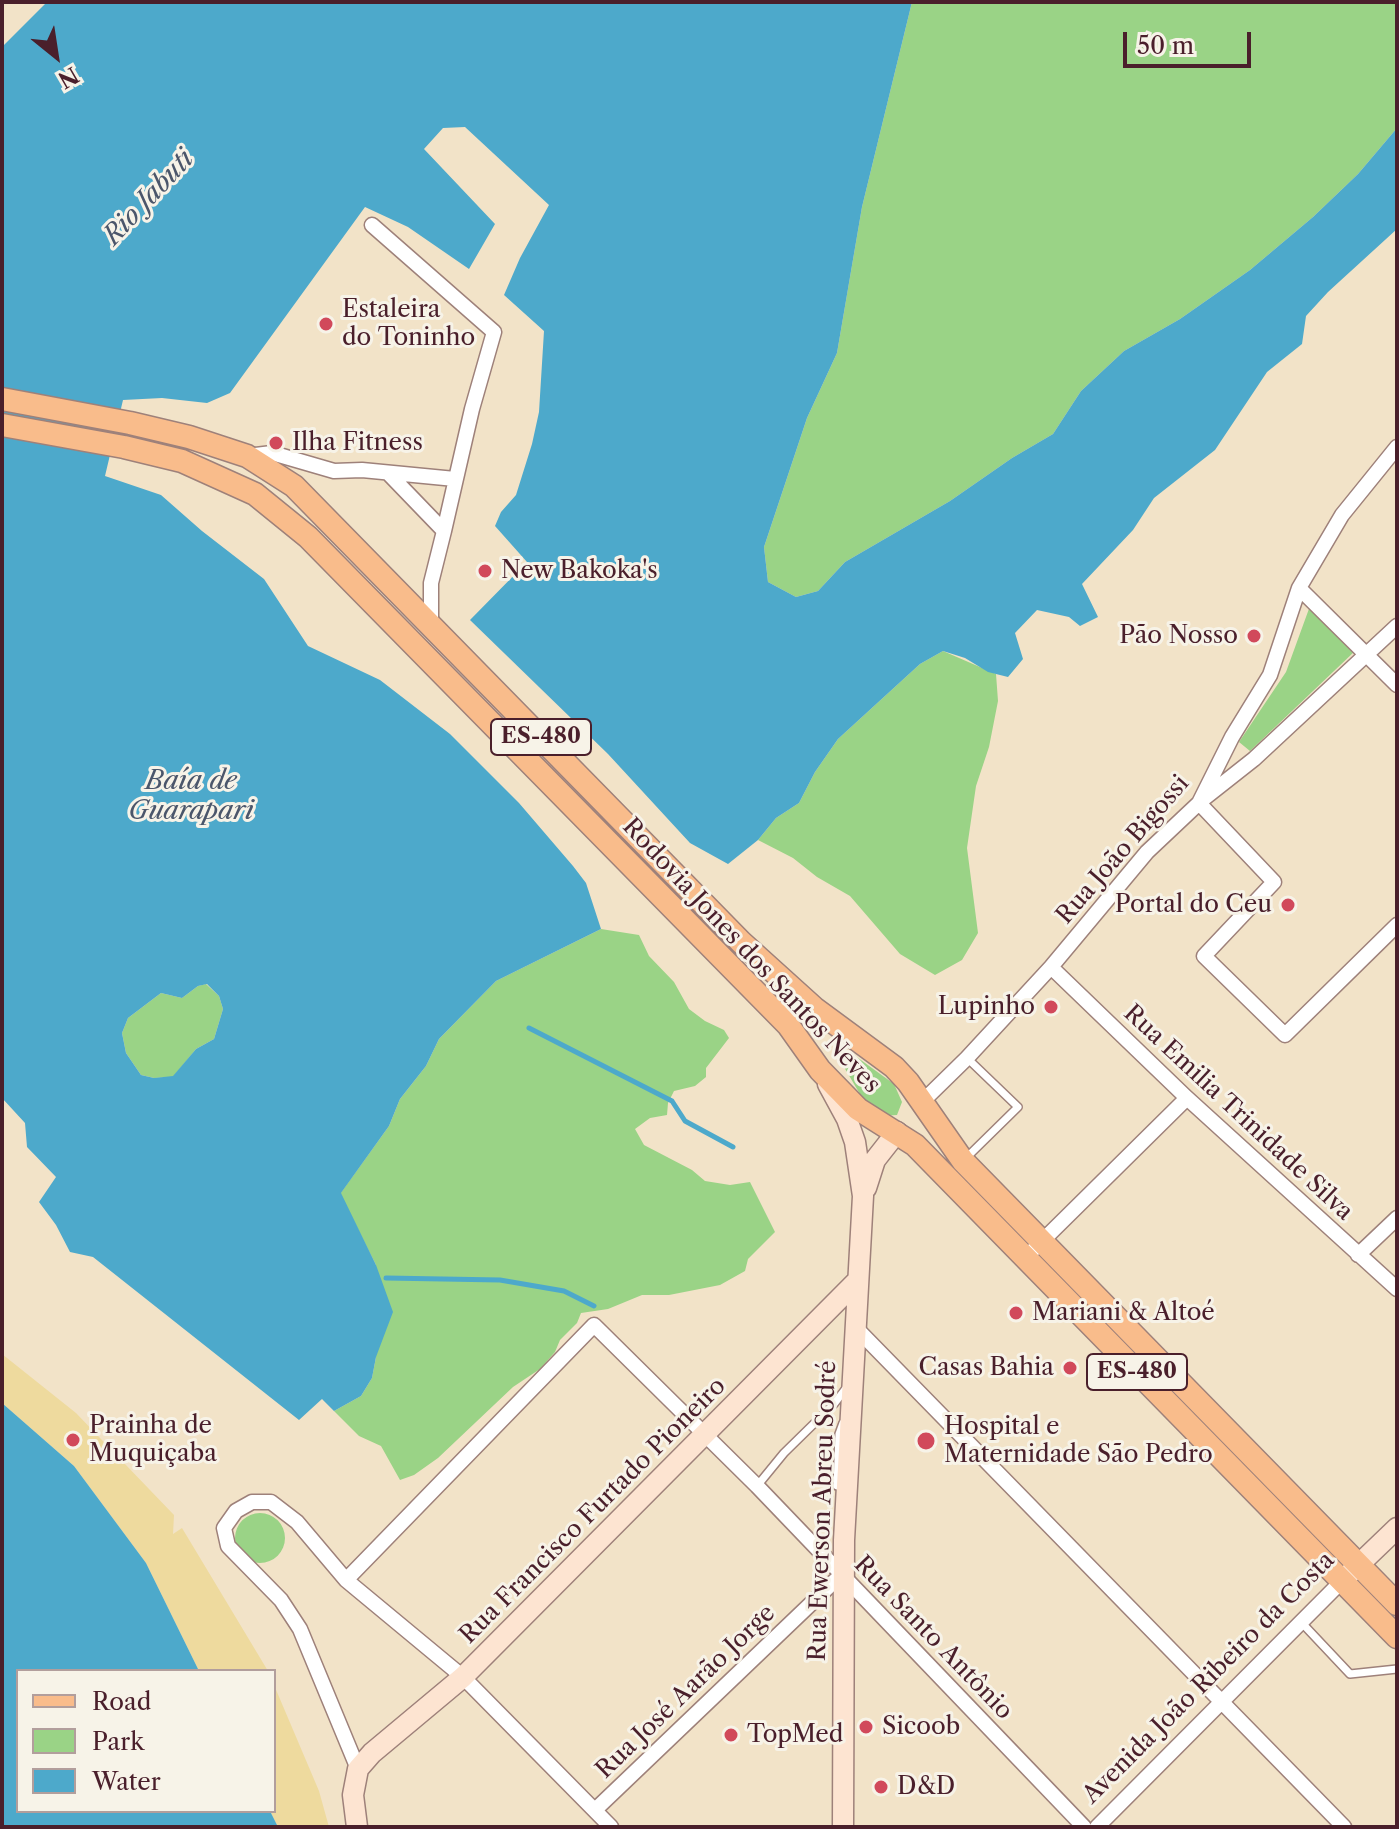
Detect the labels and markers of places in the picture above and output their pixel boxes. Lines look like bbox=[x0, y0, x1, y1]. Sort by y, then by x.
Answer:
place label: Estaleira do Toninho bbox=[342, 296, 475, 352]
marker: Estaleira do Toninho bbox=[317, 315, 335, 333]
place label: Ilha Fitness bbox=[292, 429, 423, 457]
marker: Ilha Fitness bbox=[267, 434, 285, 452]
place label: New Bakoka's bbox=[501, 557, 658, 585]
marker: New Bakoka's bbox=[476, 562, 494, 580]
place label: Pão Nosso bbox=[1119, 622, 1238, 650]
marker: Pão Nosso bbox=[1245, 627, 1263, 645]
place label: Portal do Ceu bbox=[1115, 891, 1272, 919]
marker: Portal do Ceu bbox=[1279, 896, 1297, 914]
place label: Lupinho bbox=[938, 993, 1035, 1021]
marker: Lupinho bbox=[1042, 998, 1060, 1016]
place label: Mariani & Altoé bbox=[1032, 1299, 1215, 1327]
marker: Mariani & Altoé bbox=[1007, 1304, 1025, 1322]
place label: Casas Bahia bbox=[918, 1354, 1054, 1382]
marker: Casas Bahia bbox=[1061, 1359, 1079, 1377]
place label: Prainha de Muquiçaba bbox=[89, 1412, 217, 1468]
place label: Hospital e Maternidade São Pedro bbox=[944, 1413, 1213, 1469]
marker: Hospital e Maternidade São Pedro bbox=[915, 1430, 937, 1452]
marker: Prainha de Muquiçaba bbox=[64, 1431, 82, 1449]
place label: Sicoob bbox=[882, 1713, 960, 1741]
marker: Sicoob bbox=[857, 1718, 875, 1736]
place label: TopMed bbox=[747, 1721, 843, 1749]
marker: TopMed bbox=[722, 1726, 740, 1744]
place label: D&D bbox=[897, 1773, 955, 1801]
marker: D&D bbox=[872, 1778, 890, 1796]

